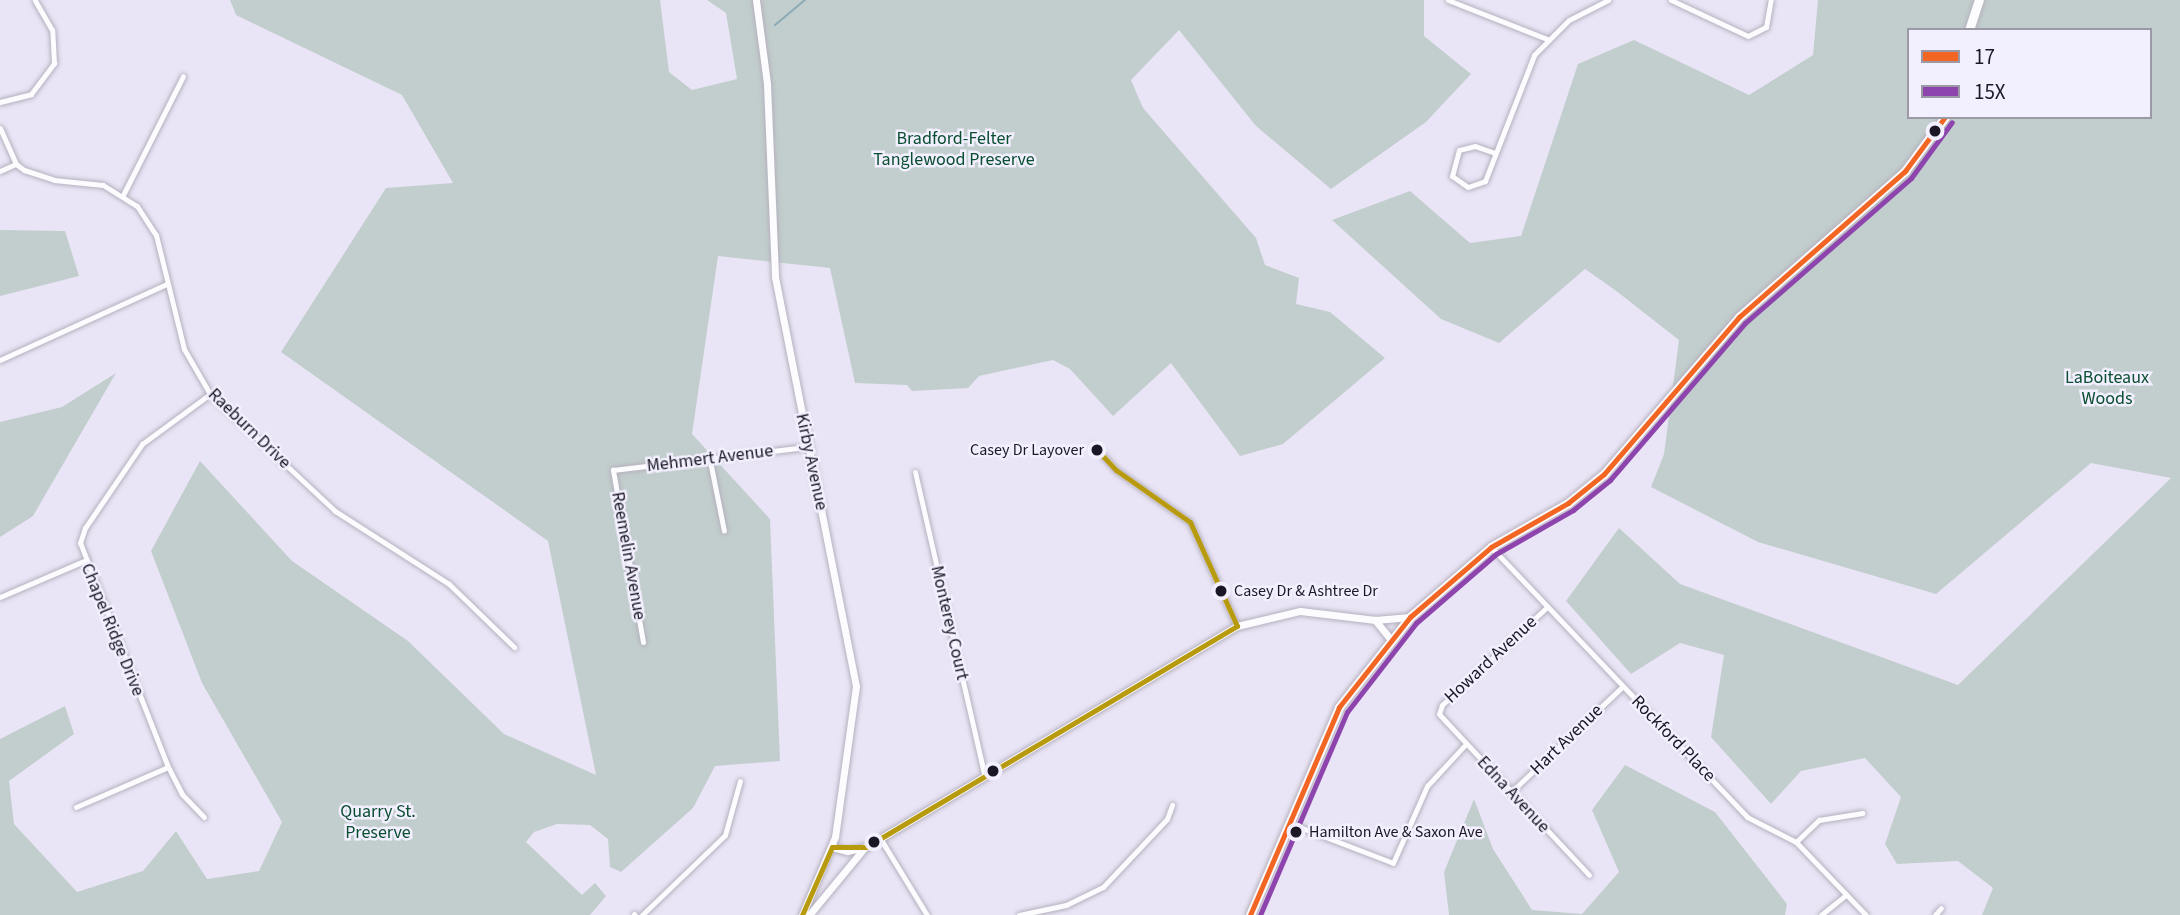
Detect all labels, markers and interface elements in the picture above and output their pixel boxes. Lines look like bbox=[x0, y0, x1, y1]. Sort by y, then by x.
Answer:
legend bbox=[1907, 28, 2152, 119]
text: 17 bbox=[1974, 42, 1995, 72]
text: 15X bbox=[1974, 77, 2006, 107]
unlabelled marker bbox=[1928, 124, 1942, 138]
park label: Bradford-Felter Tanglewood Preserve bbox=[873, 129, 1035, 172]
park label: LaBoiteaux Woods bbox=[2065, 368, 2149, 410]
street label: Raeburn Drive bbox=[203, 384, 295, 474]
street label: Kirby Avenue bbox=[790, 412, 832, 512]
place label: Casey Dr Layover bbox=[970, 440, 1084, 460]
street label: Mehmert Avenue bbox=[646, 441, 774, 477]
marker: Casey Dr Layover bbox=[1090, 443, 1104, 457]
street label: Reemelin Avenue bbox=[606, 490, 650, 622]
street label: Chapel Ridge Drive bbox=[76, 560, 148, 700]
street label: Monterey Court bbox=[925, 564, 973, 682]
place label: Casey Dr & Ashtree Dr bbox=[1234, 581, 1378, 601]
marker: Casey Dr & Ashtree Dr bbox=[1214, 584, 1228, 598]
street label: Howard Avenue bbox=[1440, 612, 1542, 708]
street label: Rockford Place bbox=[1626, 691, 1720, 787]
street label: Hart Avenue bbox=[1526, 700, 1608, 780]
street label: Edna Avenue bbox=[1472, 752, 1554, 838]
unlabelled marker bbox=[986, 764, 1000, 778]
park label: Quarry St. Preserve bbox=[340, 802, 416, 844]
place label: Hamilton Ave & Saxon Ave bbox=[1309, 822, 1483, 842]
marker: Hamilton Ave & Saxon Ave bbox=[1289, 825, 1303, 839]
unlabelled marker bbox=[867, 835, 881, 849]

